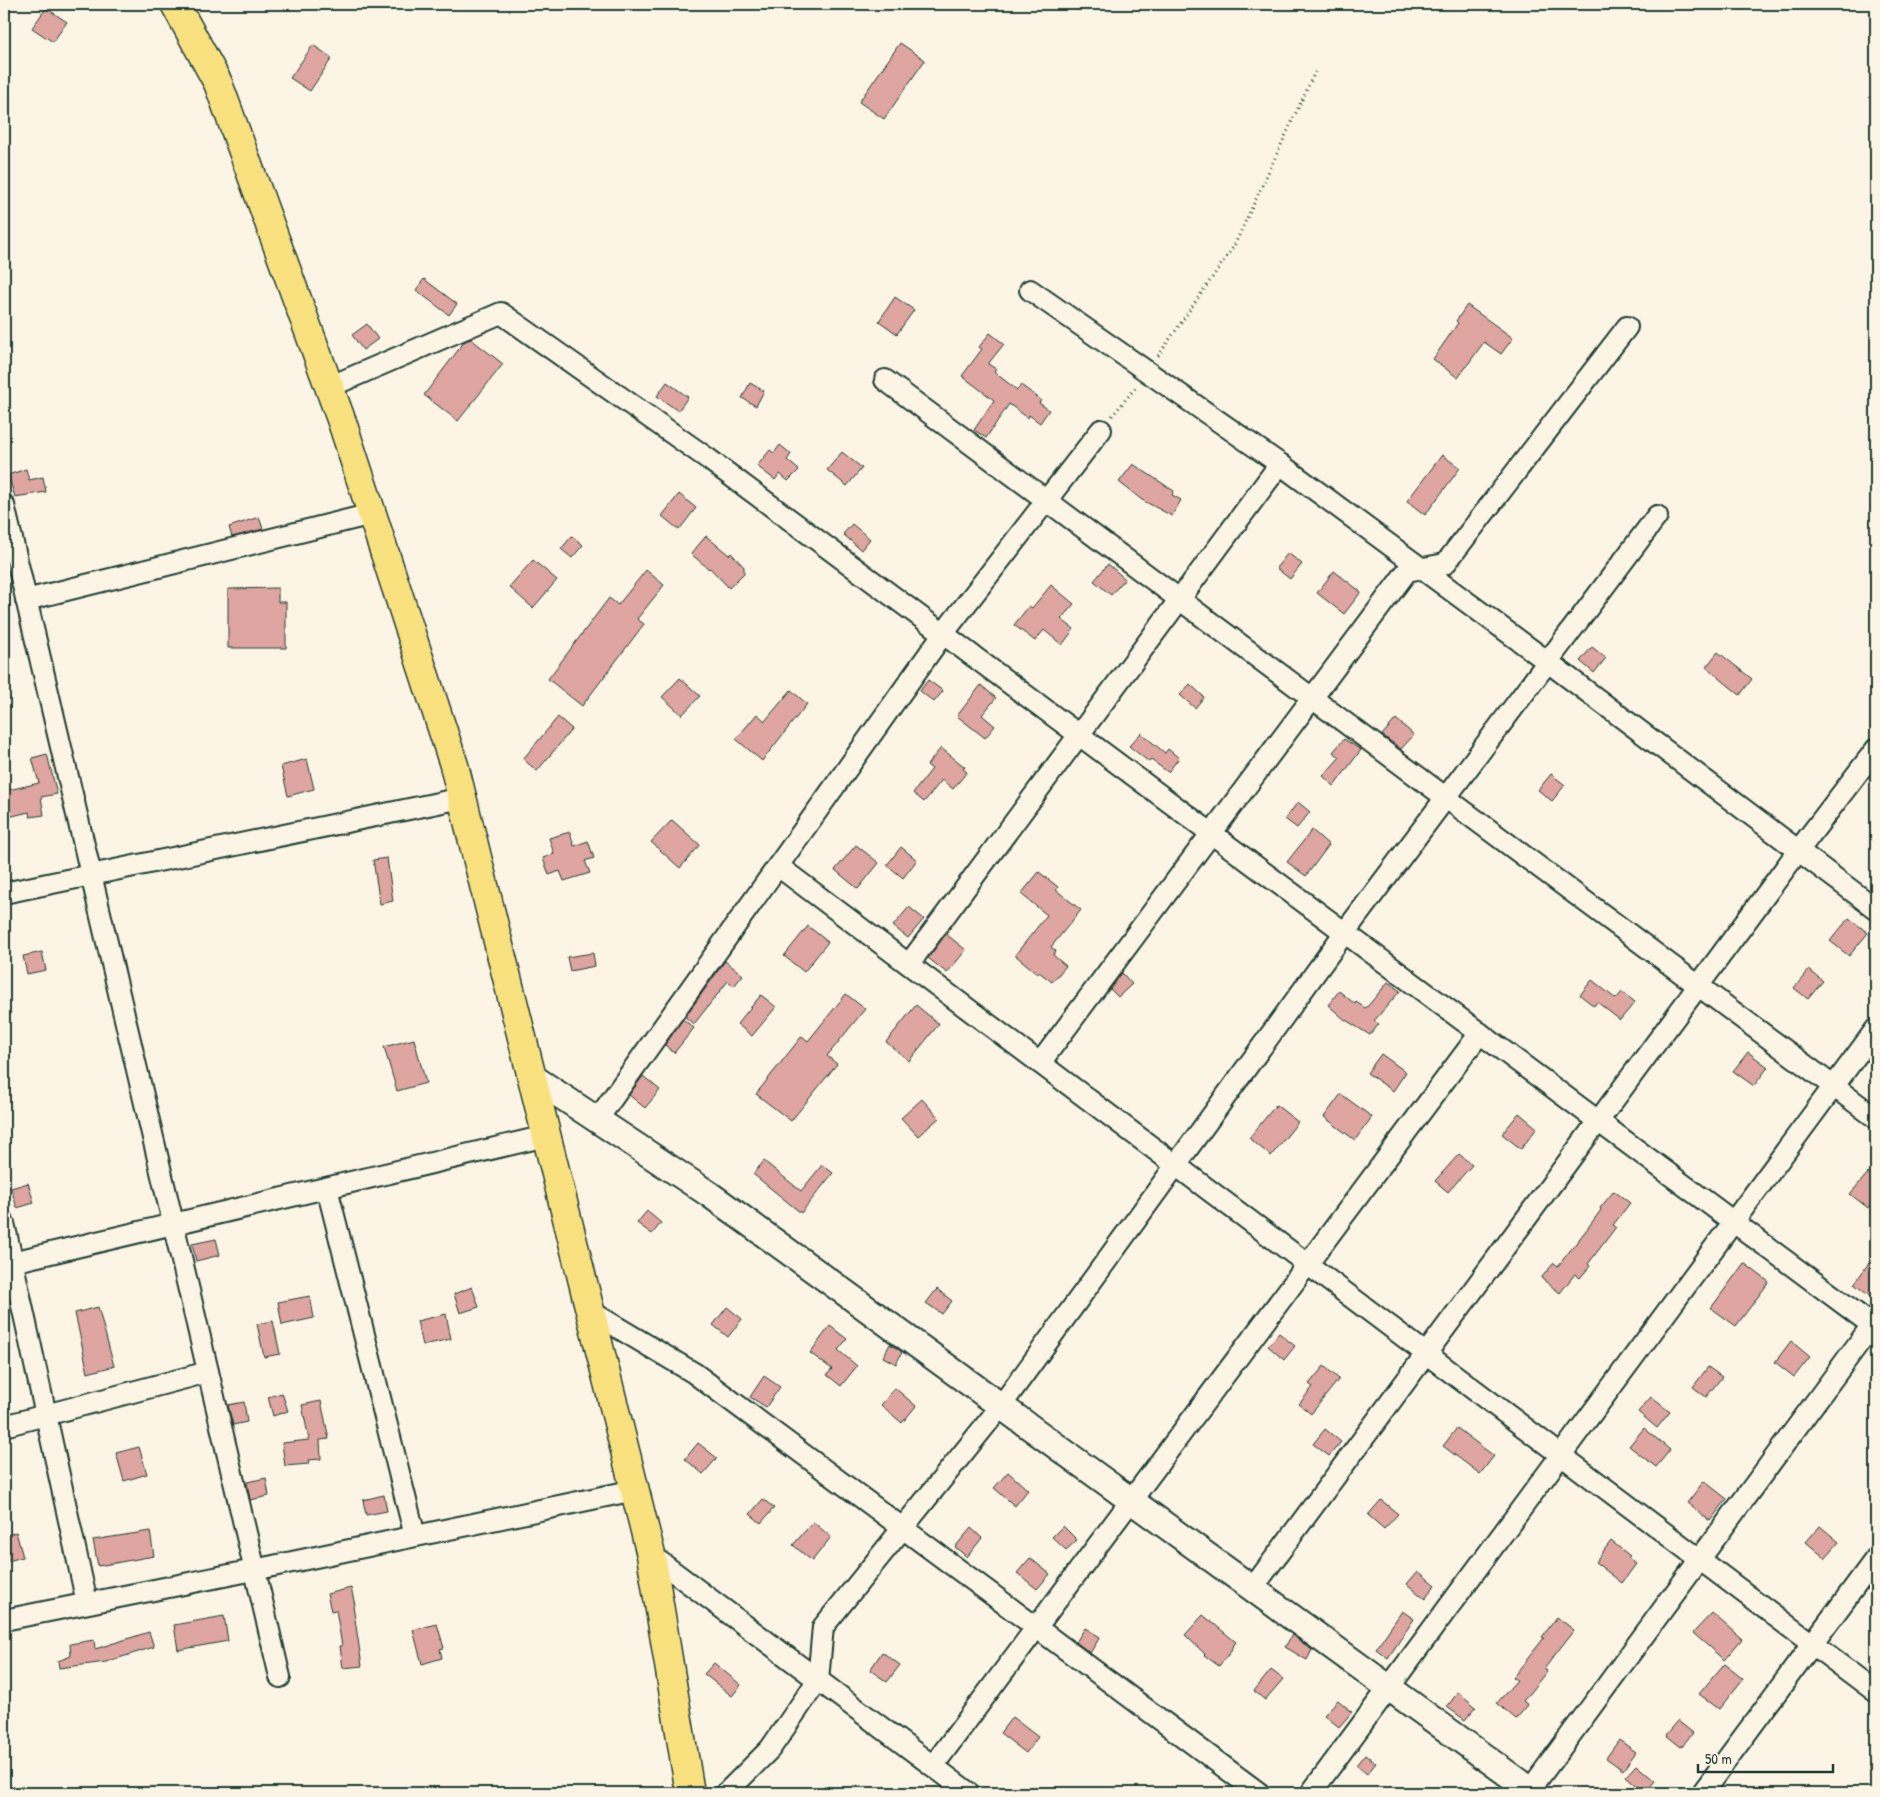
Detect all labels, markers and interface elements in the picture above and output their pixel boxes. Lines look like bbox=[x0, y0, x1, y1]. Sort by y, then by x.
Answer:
scale bar bbox=[1698, 1742, 1832, 1774]
text: 50 m bbox=[1705, 1748, 1732, 1769]

